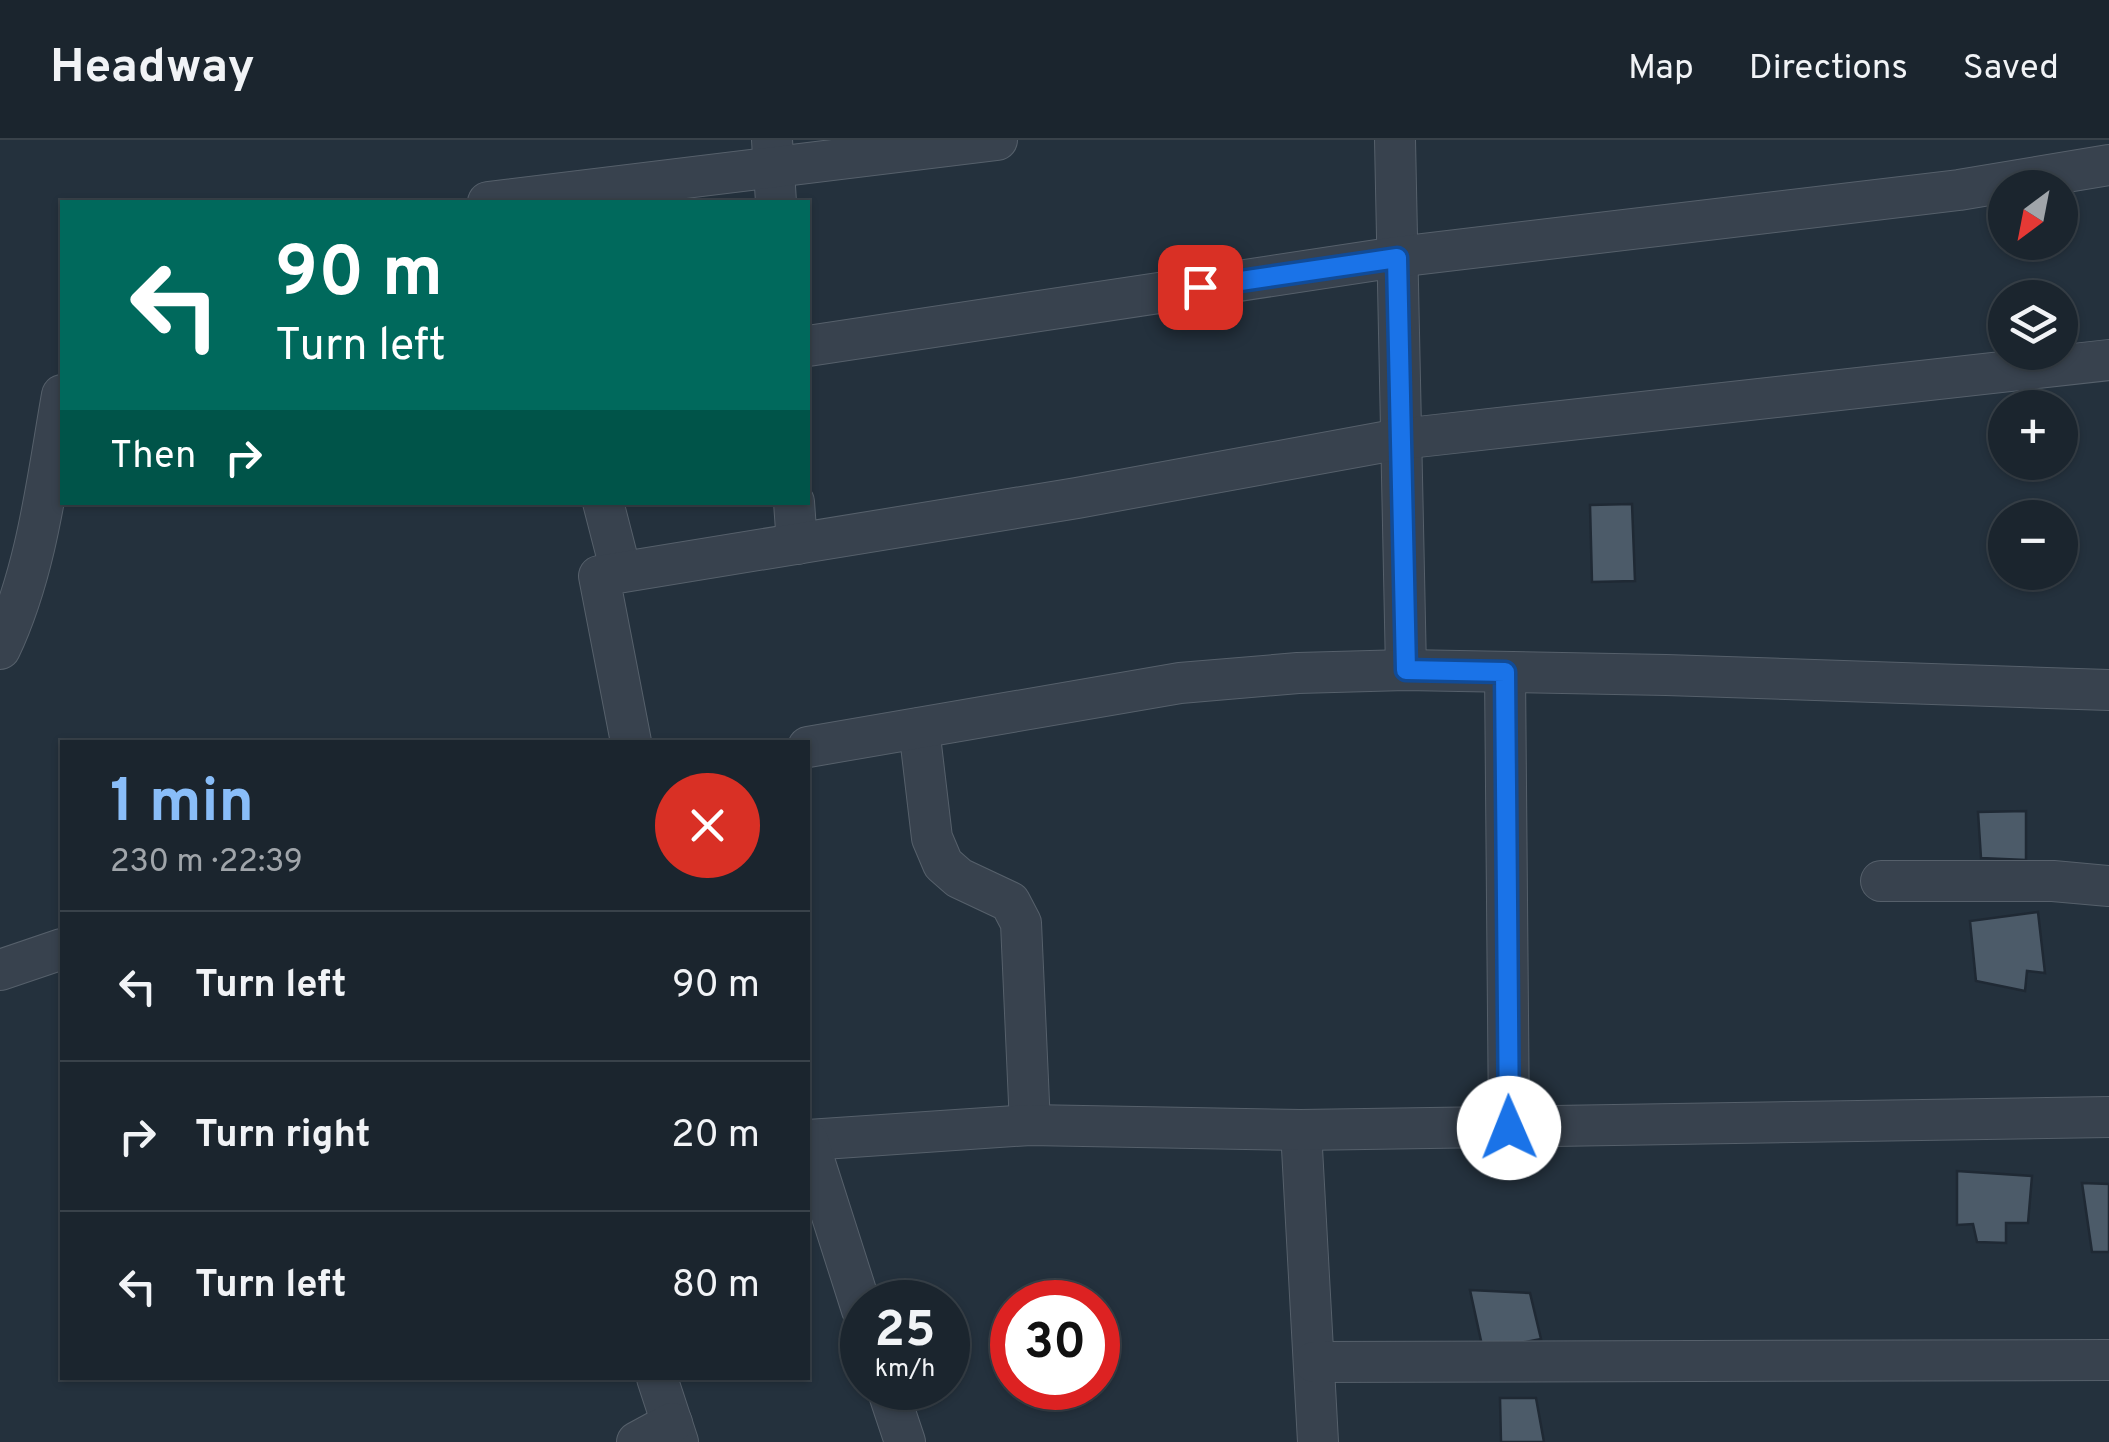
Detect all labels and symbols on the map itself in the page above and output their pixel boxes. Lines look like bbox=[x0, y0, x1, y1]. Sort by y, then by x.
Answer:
north arrow bbox=[1988, 170, 2078, 260]
pin bbox=[1158, 245, 1243, 330]
position arrow bbox=[1457, 1076, 1561, 1180]
speed limit sign: 30 bbox=[990, 1280, 1120, 1410]

